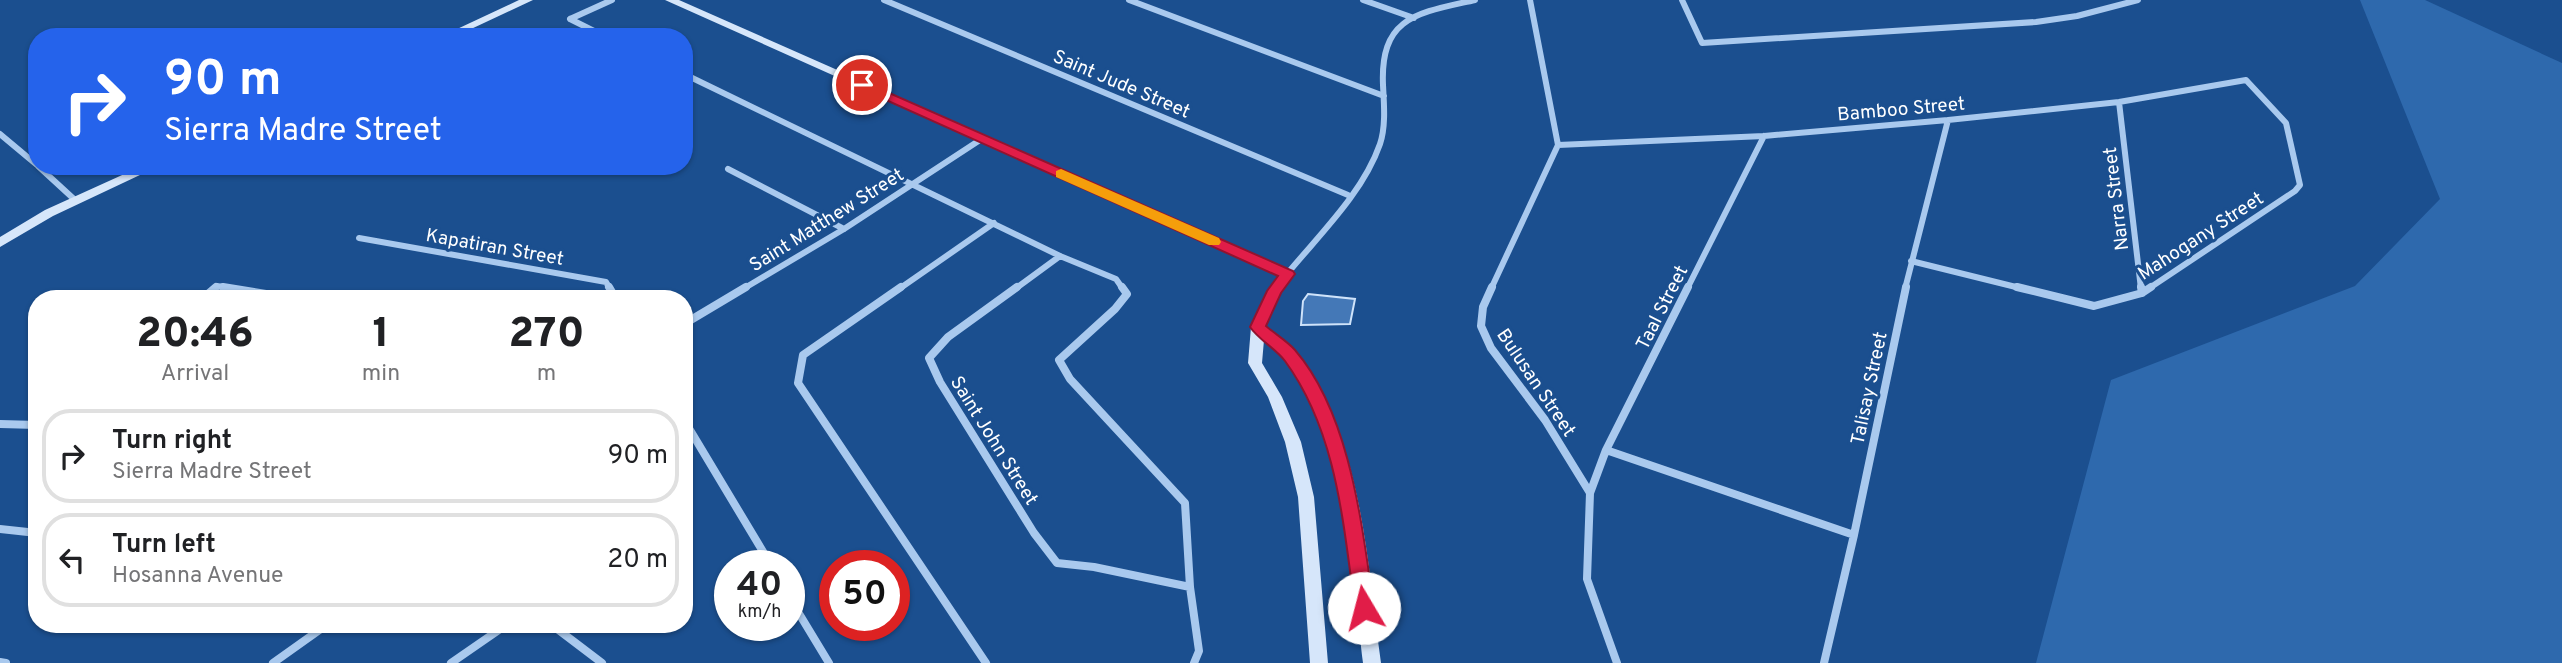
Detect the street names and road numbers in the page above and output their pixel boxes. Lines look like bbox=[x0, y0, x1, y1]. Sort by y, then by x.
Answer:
street label: Saint Jude Street bbox=[1049, 45, 1194, 125]
street label: Bamboo Street bbox=[1836, 92, 1966, 128]
street label: Narra Street bbox=[2099, 146, 2135, 252]
street label: Saint Matthew Street bbox=[745, 163, 909, 278]
street label: Mahogany Street bbox=[2134, 187, 2268, 286]
street label: Kapatiran Street bbox=[424, 224, 565, 272]
street label: Taal Street bbox=[1631, 262, 1694, 354]
street label: Bulusan Street bbox=[1490, 324, 1580, 442]
street label: Talisay Street bbox=[1846, 330, 1894, 447]
street label: Saint John Street bbox=[944, 372, 1043, 510]

